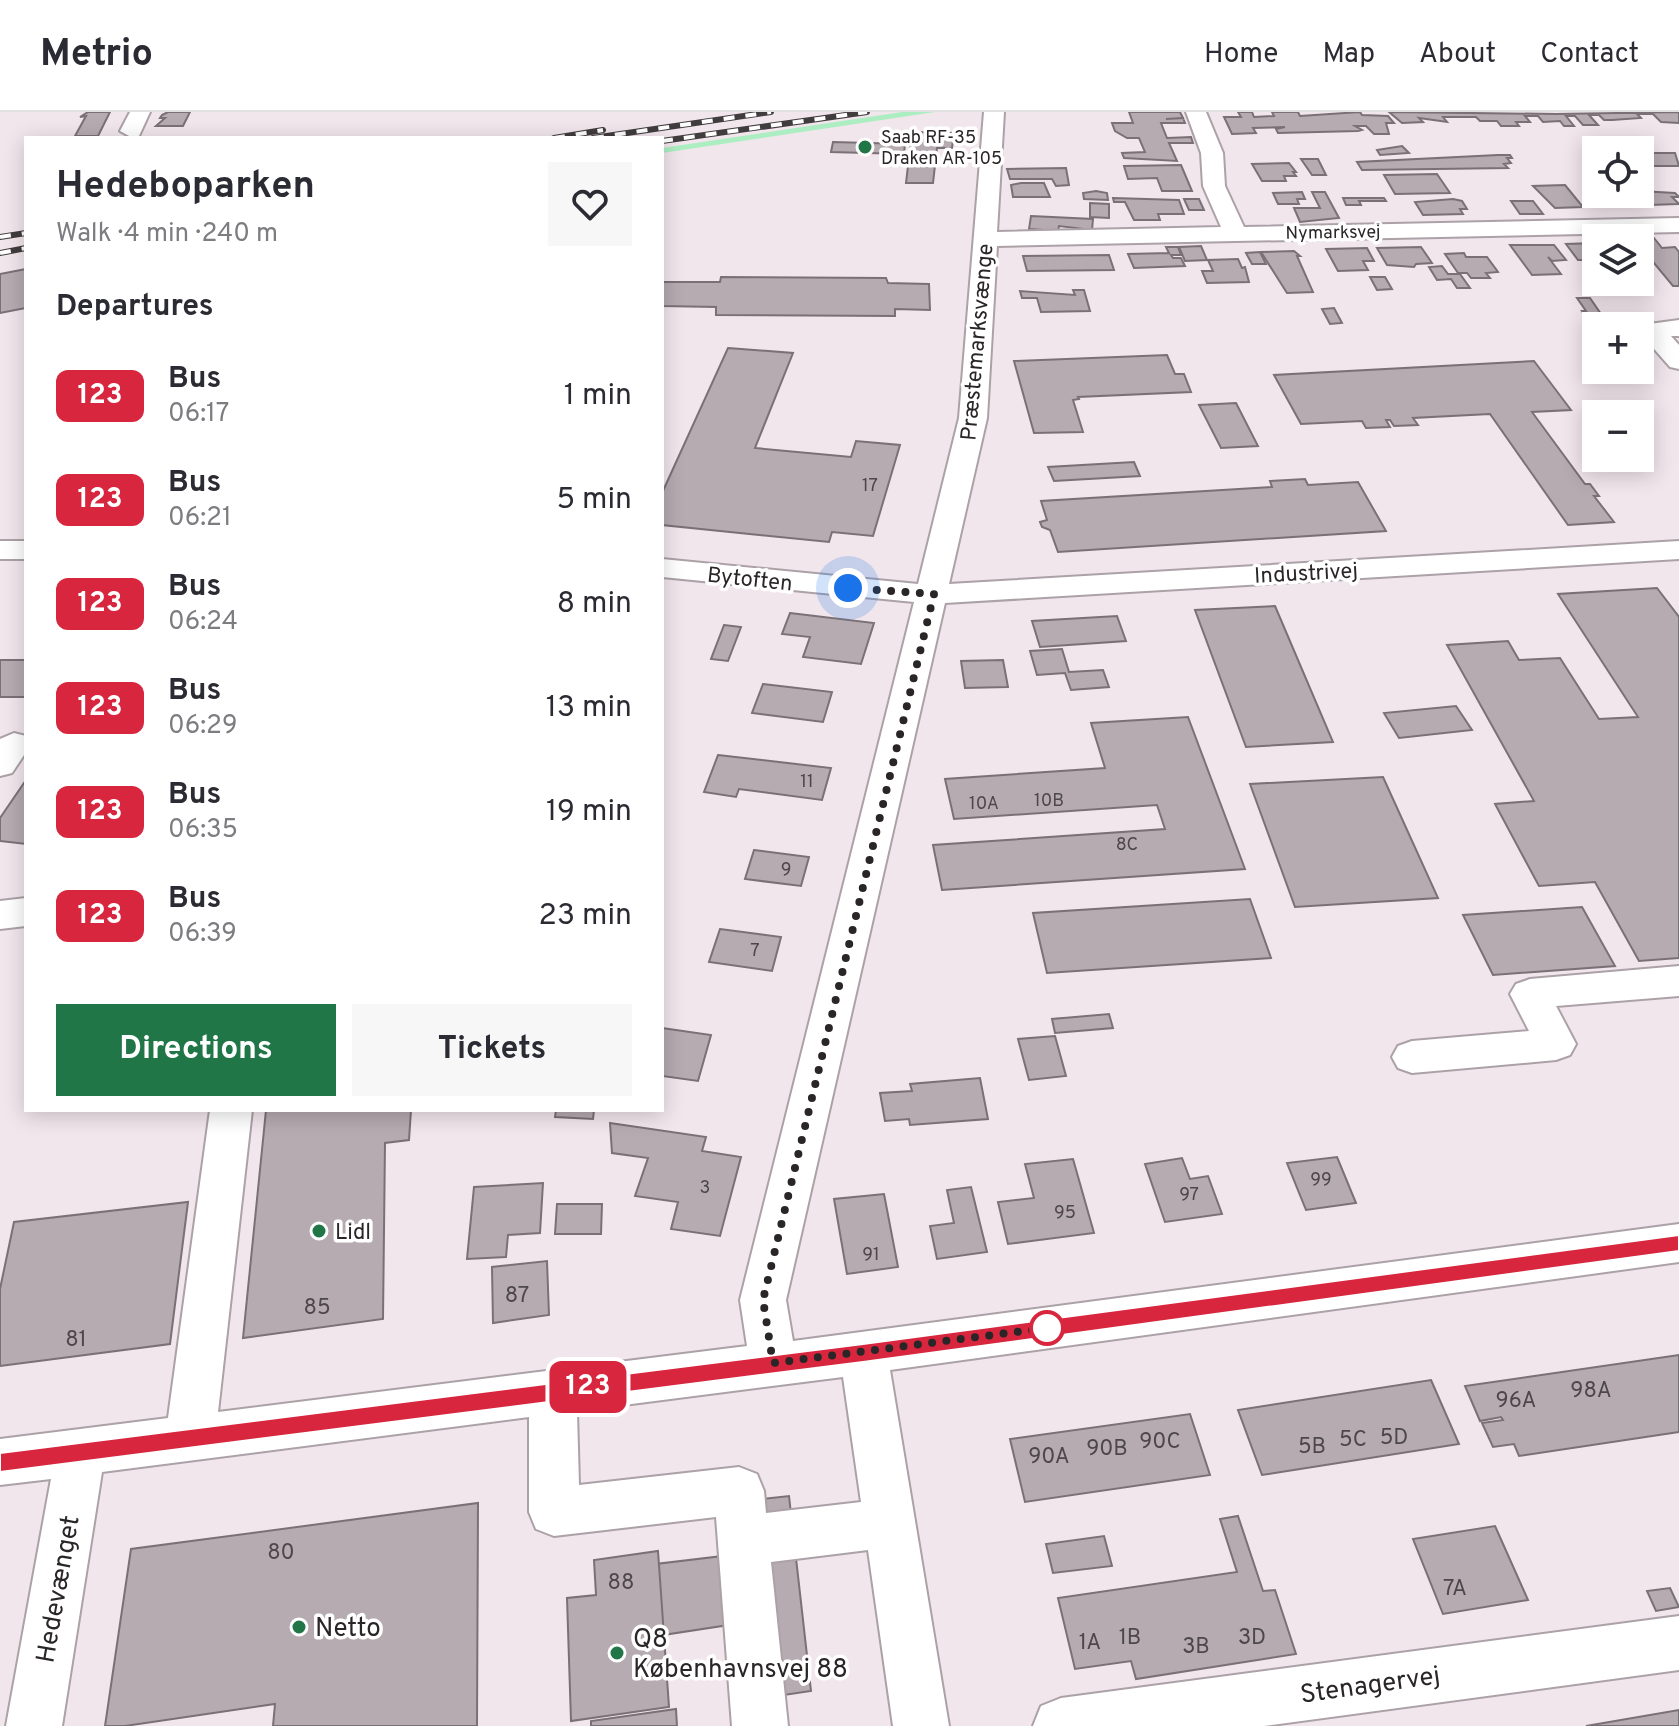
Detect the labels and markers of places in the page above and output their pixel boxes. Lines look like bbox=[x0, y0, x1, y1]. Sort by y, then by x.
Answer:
place label: Saab RF-35 Draken AR-105 bbox=[881, 127, 1002, 171]
marker: Saab RF-35 Draken AR-105 bbox=[856, 138, 874, 156]
place label: Lidl bbox=[335, 1220, 371, 1247]
marker: Lidl bbox=[310, 1222, 328, 1240]
unlabelled marker bbox=[1030, 1311, 1064, 1345]
place label: Netto bbox=[315, 1613, 381, 1646]
marker: Netto bbox=[290, 1618, 308, 1636]
place label: Q8 Københavnsvej 88 bbox=[633, 1624, 848, 1687]
marker: Q8 Københavnsvej 88 bbox=[608, 1644, 626, 1662]

